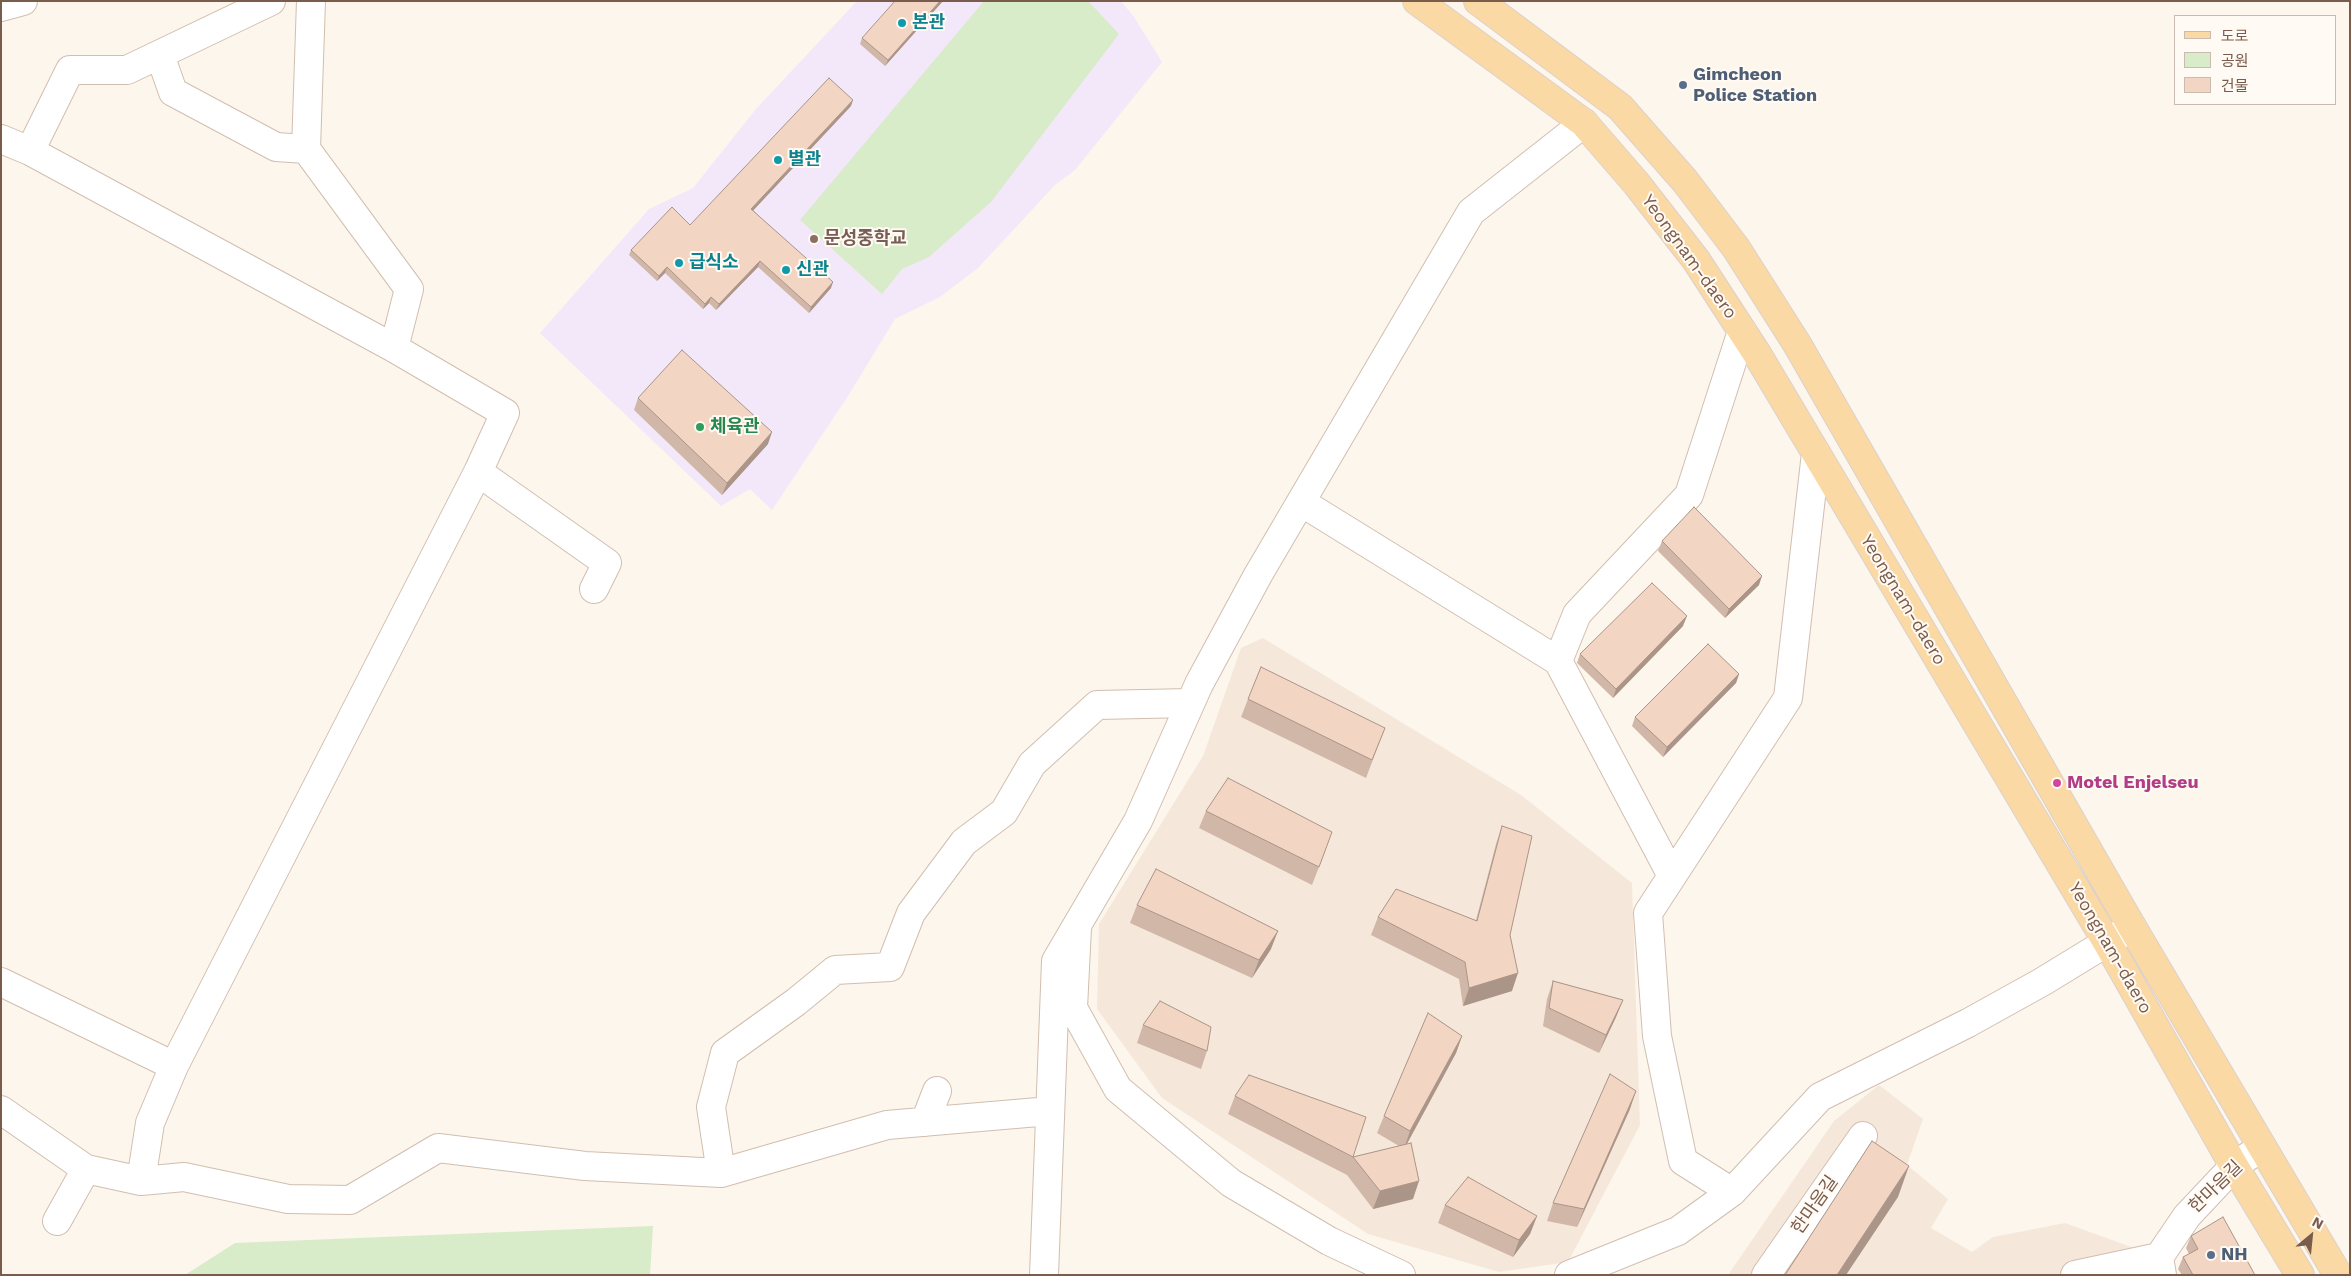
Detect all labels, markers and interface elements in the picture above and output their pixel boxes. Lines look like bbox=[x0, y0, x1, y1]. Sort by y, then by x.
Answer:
place label: 본관 bbox=[912, 12, 945, 34]
legend bbox=[2174, 15, 2336, 105]
marker: 본관 bbox=[896, 17, 908, 29]
text: 도로 bbox=[2221, 27, 2249, 45]
text: 공원 bbox=[2221, 52, 2249, 70]
place label: Gimcheon Police Station bbox=[1693, 64, 1817, 106]
text: 건물 bbox=[2221, 77, 2249, 95]
marker: Gimcheon Police Station bbox=[1677, 79, 1689, 91]
place label: 별관 bbox=[788, 149, 821, 171]
marker: 별관 bbox=[772, 154, 784, 166]
street label: Yeongnam-daero bbox=[1637, 191, 1741, 323]
place label: 문성중학교 bbox=[824, 228, 907, 250]
marker: 문성중학교 bbox=[808, 233, 820, 245]
place label: 급식소 bbox=[689, 252, 739, 274]
marker: 급식소 bbox=[673, 257, 685, 269]
place label: 신관 bbox=[796, 259, 829, 281]
marker: 신관 bbox=[780, 264, 792, 276]
place label: 체육관 bbox=[710, 416, 760, 438]
marker: 체육관 bbox=[694, 421, 706, 433]
street label: Yeongnam-daero bbox=[1856, 531, 1950, 669]
place label: Motel Enjelseu bbox=[2067, 772, 2199, 794]
marker: Motel Enjelseu bbox=[2051, 777, 2063, 789]
street label: Yeongnam-daero bbox=[2064, 878, 2156, 1018]
street label: 한마음길 bbox=[2185, 1156, 2247, 1218]
street label: 한마음길 bbox=[1787, 1172, 1843, 1238]
north arrow bbox=[2286, 1211, 2336, 1261]
text: N bbox=[2310, 1213, 2326, 1232]
place label: NH bbox=[2221, 1244, 2248, 1266]
marker: NH bbox=[2205, 1249, 2217, 1261]

